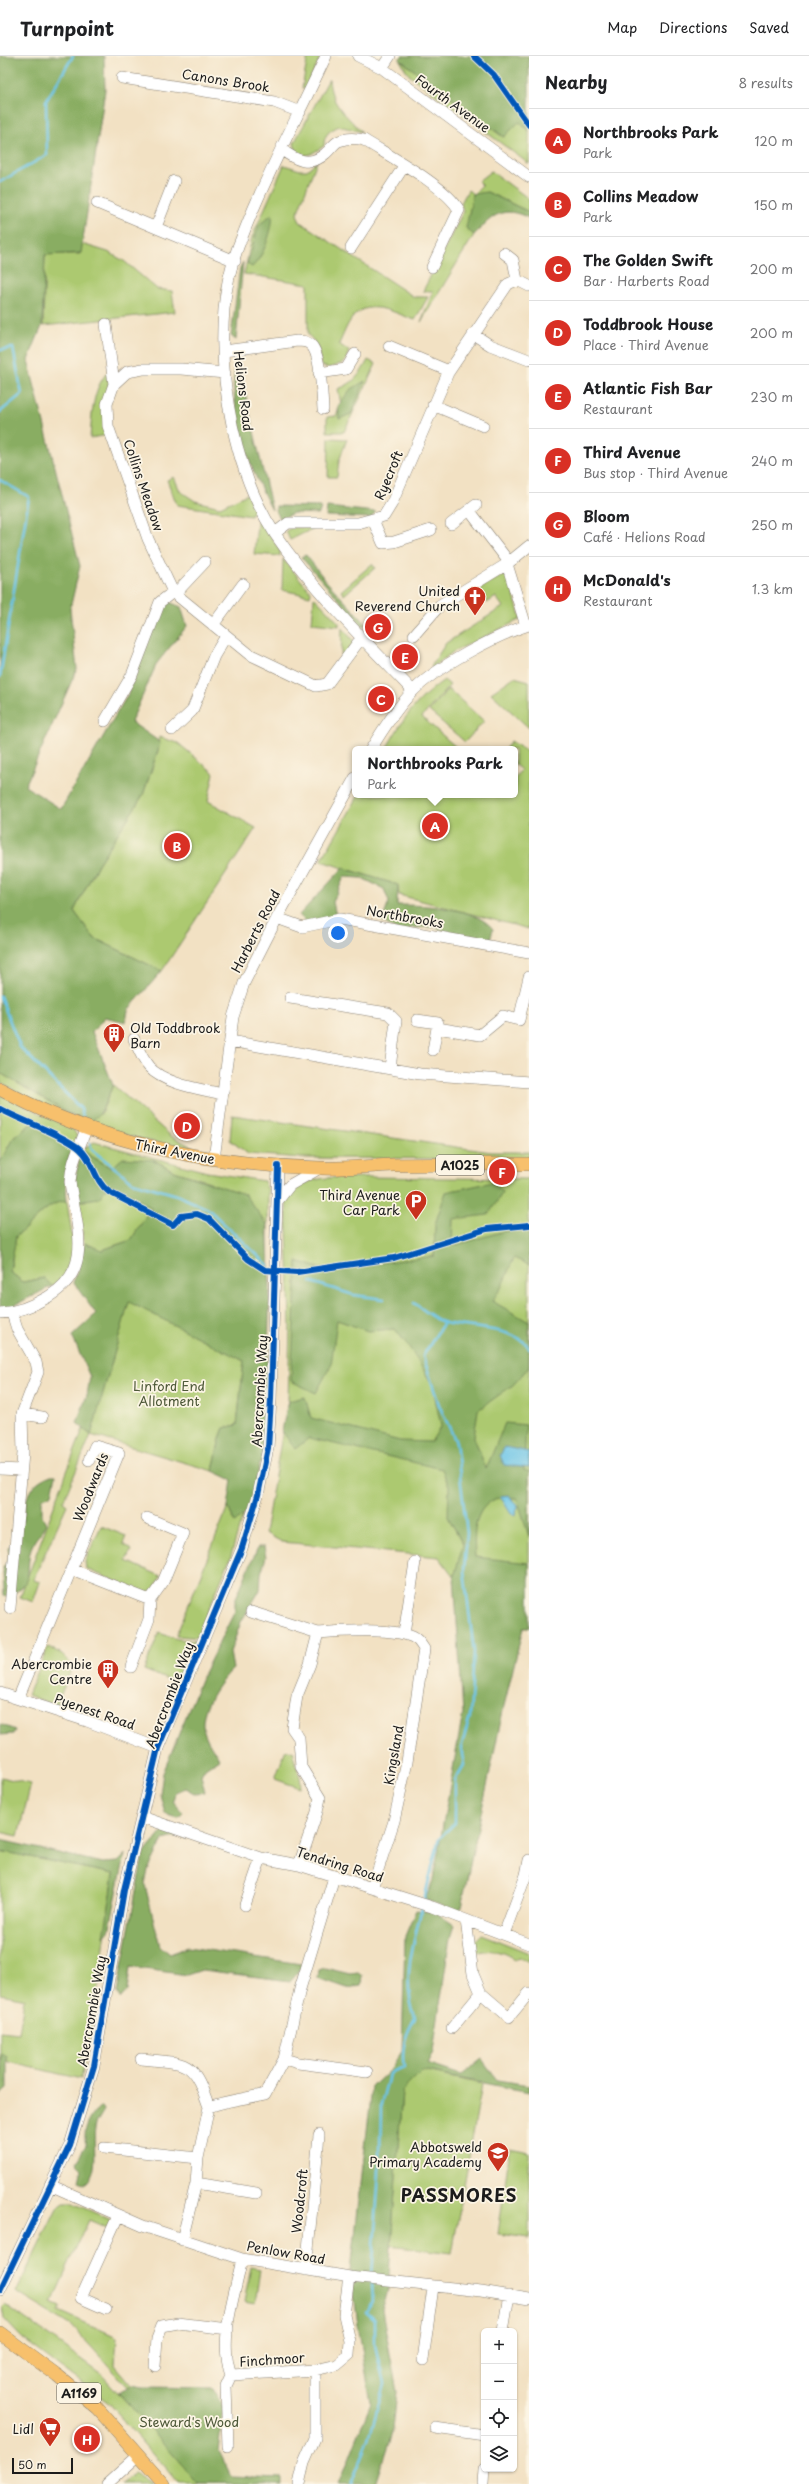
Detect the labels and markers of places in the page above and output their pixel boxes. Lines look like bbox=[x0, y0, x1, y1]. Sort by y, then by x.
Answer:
place label: United Reverend Church bbox=[355, 581, 460, 615]
church icon: United Reverend Church bbox=[462, 584, 488, 617]
pin: G bbox=[365, 612, 391, 642]
pin: E bbox=[392, 642, 418, 672]
pin: C bbox=[368, 684, 394, 714]
pin: A bbox=[422, 811, 448, 841]
pin: B bbox=[164, 831, 190, 861]
place label: Old Toddbrook Barn bbox=[130, 1018, 221, 1052]
building icon: Old Toddbrook Barn bbox=[101, 1021, 127, 1054]
pin: D bbox=[174, 1111, 200, 1141]
pin: F bbox=[489, 1157, 515, 1187]
place label: Third Avenue Car Park bbox=[319, 1185, 400, 1219]
parking icon: Third Avenue Car Park bbox=[403, 1188, 429, 1221]
place label: Abercrombie Centre bbox=[11, 1654, 92, 1688]
building icon: Abercrombie Centre bbox=[95, 1657, 121, 1690]
place label: Abbotsweld Primary Academy bbox=[369, 2137, 482, 2171]
school or university icon: Abbotsweld Primary Academy bbox=[485, 2140, 511, 2173]
supermarket icon: Lidl bbox=[37, 2415, 63, 2448]
place label: Lidl bbox=[13, 2419, 34, 2438]
pin: H bbox=[74, 2424, 100, 2454]

